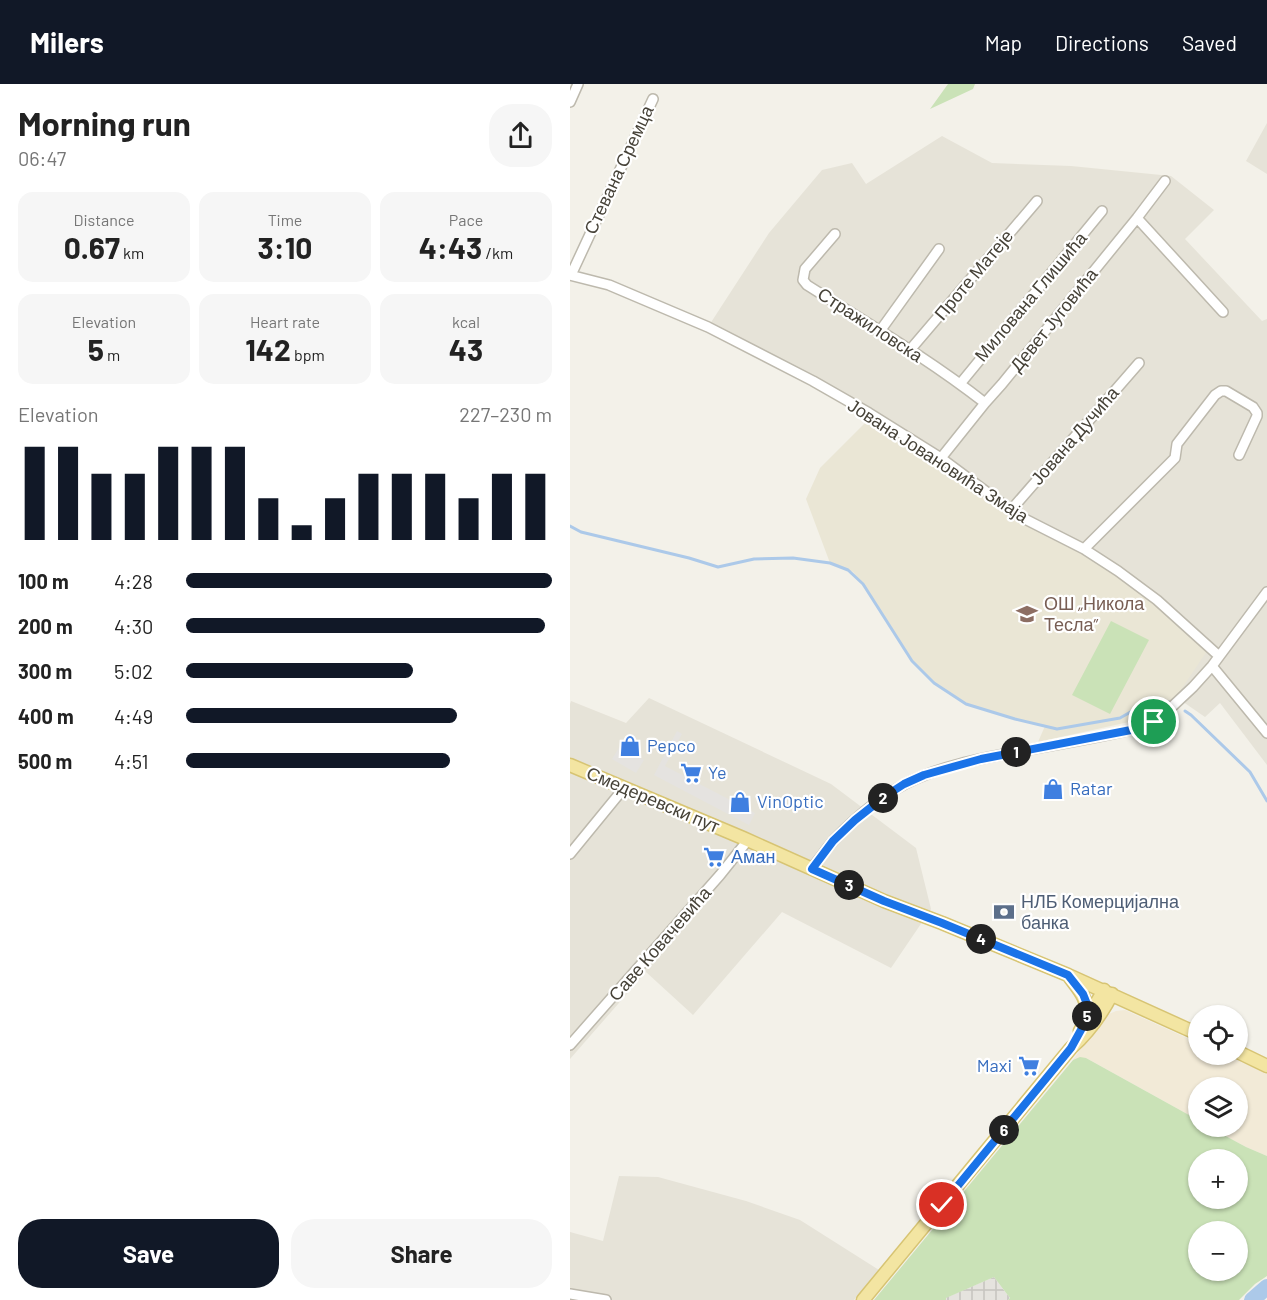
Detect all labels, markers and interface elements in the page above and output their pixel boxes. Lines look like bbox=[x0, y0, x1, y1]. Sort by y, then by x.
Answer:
text: Milers bbox=[30, 25, 104, 59]
text: Map bbox=[985, 30, 1022, 55]
text: Directions bbox=[1055, 30, 1149, 55]
text: Saved bbox=[1182, 30, 1237, 55]
street label: Стевана Сремца bbox=[579, 101, 658, 238]
text: Morning run bbox=[18, 103, 191, 143]
button: share bbox=[489, 104, 552, 167]
text: 06:47 bbox=[18, 146, 66, 170]
text: Distance bbox=[74, 210, 134, 229]
text: Time bbox=[268, 210, 302, 229]
text: Pace bbox=[449, 210, 483, 229]
street label: Проте Матеје bbox=[929, 225, 1017, 324]
street label: Милована Глишића bbox=[970, 226, 1092, 366]
text: 0.67 bbox=[64, 229, 120, 265]
text: 3:10 bbox=[258, 229, 312, 265]
text: 4:43 bbox=[419, 229, 482, 265]
text: km bbox=[120, 243, 144, 262]
text: /km bbox=[482, 243, 513, 262]
street label: Девет Југовића bbox=[1005, 262, 1102, 376]
street label: Стражиловска bbox=[814, 282, 928, 367]
text: Elevation bbox=[72, 312, 136, 331]
text: Heart rate bbox=[250, 312, 320, 331]
text: kcal bbox=[452, 312, 480, 331]
text: 5 bbox=[88, 331, 104, 367]
text: 142 bbox=[245, 331, 291, 367]
text: 43 bbox=[449, 331, 483, 367]
text: m bbox=[104, 345, 120, 364]
text: bpm bbox=[291, 345, 325, 364]
street label: Јована Дучића bbox=[1026, 381, 1124, 489]
street label: Јована Јовановића Змаја bbox=[844, 394, 1034, 527]
text: Elevation bbox=[18, 402, 99, 426]
text: 227–230 m bbox=[459, 402, 552, 426]
text: 100 m bbox=[18, 569, 69, 593]
text: 4:28 bbox=[114, 569, 153, 593]
place label: ОШ „Никола Тесла” bbox=[1044, 592, 1145, 635]
school or university icon: ОШ „Никола Тесла” bbox=[1015, 602, 1039, 626]
text: 200 m bbox=[18, 614, 73, 638]
text: 4:30 bbox=[114, 614, 153, 638]
text: 300 m bbox=[18, 659, 72, 683]
text: 5:02 bbox=[114, 659, 153, 683]
pin bbox=[1128, 696, 1179, 747]
text: 400 m bbox=[18, 704, 74, 728]
text: 4:49 bbox=[114, 704, 153, 728]
icon: arrive bbox=[1137, 705, 1170, 738]
shop icon: Pepco bbox=[618, 734, 642, 758]
place label: Pepco bbox=[647, 734, 696, 756]
pin: 1 bbox=[1001, 737, 1031, 767]
text: 1 bbox=[1013, 742, 1019, 761]
text: 500 m bbox=[18, 749, 72, 773]
text: 4:51 bbox=[114, 749, 149, 773]
street label: Смедеревски пут bbox=[584, 761, 723, 837]
supermarket icon: Ye bbox=[679, 761, 703, 785]
place label: Ye bbox=[708, 761, 727, 783]
shop icon: Ratar bbox=[1041, 777, 1065, 801]
place label: Ratar bbox=[1070, 777, 1113, 799]
pin: 2 bbox=[868, 783, 898, 813]
text: 2 bbox=[879, 788, 887, 807]
shop icon: VinOptic bbox=[728, 790, 752, 814]
place label: VinOptic bbox=[757, 790, 824, 812]
supermarket icon: Аман bbox=[702, 845, 726, 869]
place label: Аман bbox=[731, 845, 775, 867]
pin: 3 bbox=[834, 870, 864, 900]
text: 3 bbox=[845, 875, 853, 894]
street label: Саве Ковачевића bbox=[603, 881, 716, 1005]
place label: НЛБ Комерцијална банка bbox=[1021, 890, 1180, 933]
bank icon: НЛБ Комерцијална банка bbox=[992, 900, 1016, 924]
pin: 4 bbox=[966, 924, 996, 954]
text: 4 bbox=[976, 929, 986, 948]
pin: 5 bbox=[1072, 1001, 1102, 1031]
map controls bbox=[1188, 1005, 1248, 1281]
button: locate bbox=[1188, 1005, 1248, 1065]
text: 5 bbox=[1083, 1006, 1091, 1025]
place label: Maxi bbox=[977, 1054, 1012, 1076]
supermarket icon: Maxi bbox=[1017, 1054, 1041, 1078]
button: layers bbox=[1188, 1077, 1248, 1137]
pin: 6 bbox=[989, 1115, 1019, 1145]
text: 6 bbox=[1000, 1120, 1008, 1139]
button: + bbox=[1188, 1149, 1248, 1209]
pin bbox=[916, 1179, 967, 1230]
icon: check bbox=[925, 1188, 958, 1221]
button: Save bbox=[18, 1219, 279, 1288]
button: Share bbox=[291, 1219, 552, 1288]
button: − bbox=[1188, 1221, 1248, 1281]

